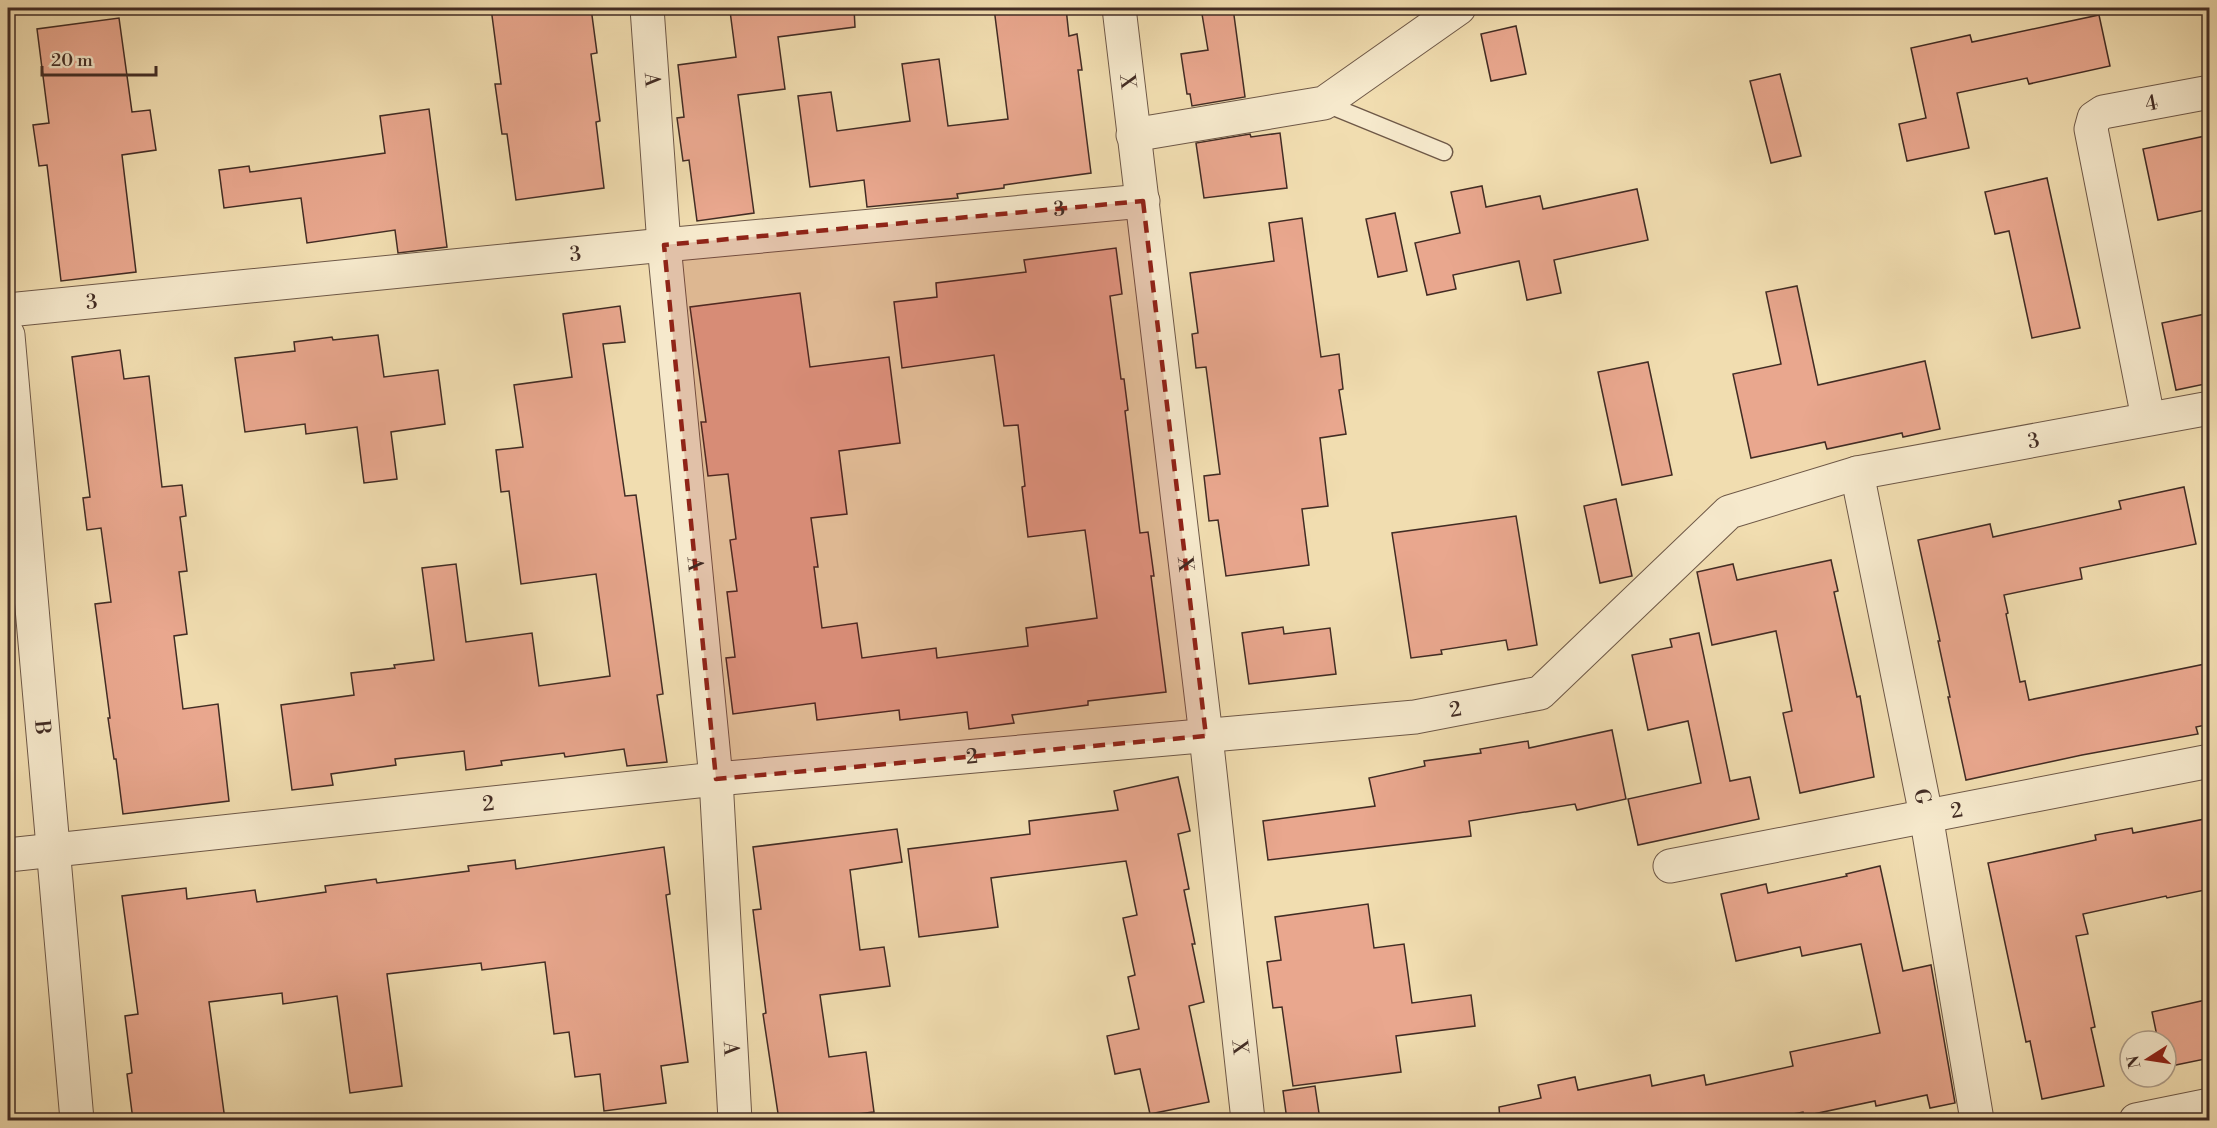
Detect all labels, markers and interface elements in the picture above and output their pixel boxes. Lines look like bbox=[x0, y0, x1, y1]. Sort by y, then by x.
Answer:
scale bar bbox=[42, 39, 156, 77]
text: 20 m bbox=[51, 49, 93, 72]
street label: A bbox=[638, 71, 665, 89]
street label: X bbox=[1113, 72, 1141, 91]
street label: 4 bbox=[2143, 90, 2160, 118]
street label: 3 bbox=[1052, 196, 1066, 223]
street label: 3 bbox=[568, 241, 582, 268]
street label: 3 bbox=[85, 289, 99, 316]
street label: 3 bbox=[2026, 428, 2042, 455]
street label: A bbox=[680, 555, 708, 573]
street label: X bbox=[1171, 555, 1198, 574]
street label: 2 bbox=[1447, 696, 1464, 724]
street label: B bbox=[28, 718, 55, 736]
street label: 2 bbox=[965, 744, 979, 771]
street label: G bbox=[1907, 787, 1936, 807]
street label: 2 bbox=[481, 791, 496, 818]
street label: 2 bbox=[1948, 797, 1965, 825]
north arrow bbox=[2118, 1029, 2178, 1089]
street label: X bbox=[1225, 1038, 1253, 1056]
street label: A bbox=[717, 1040, 743, 1057]
text: N bbox=[2123, 1053, 2145, 1070]

